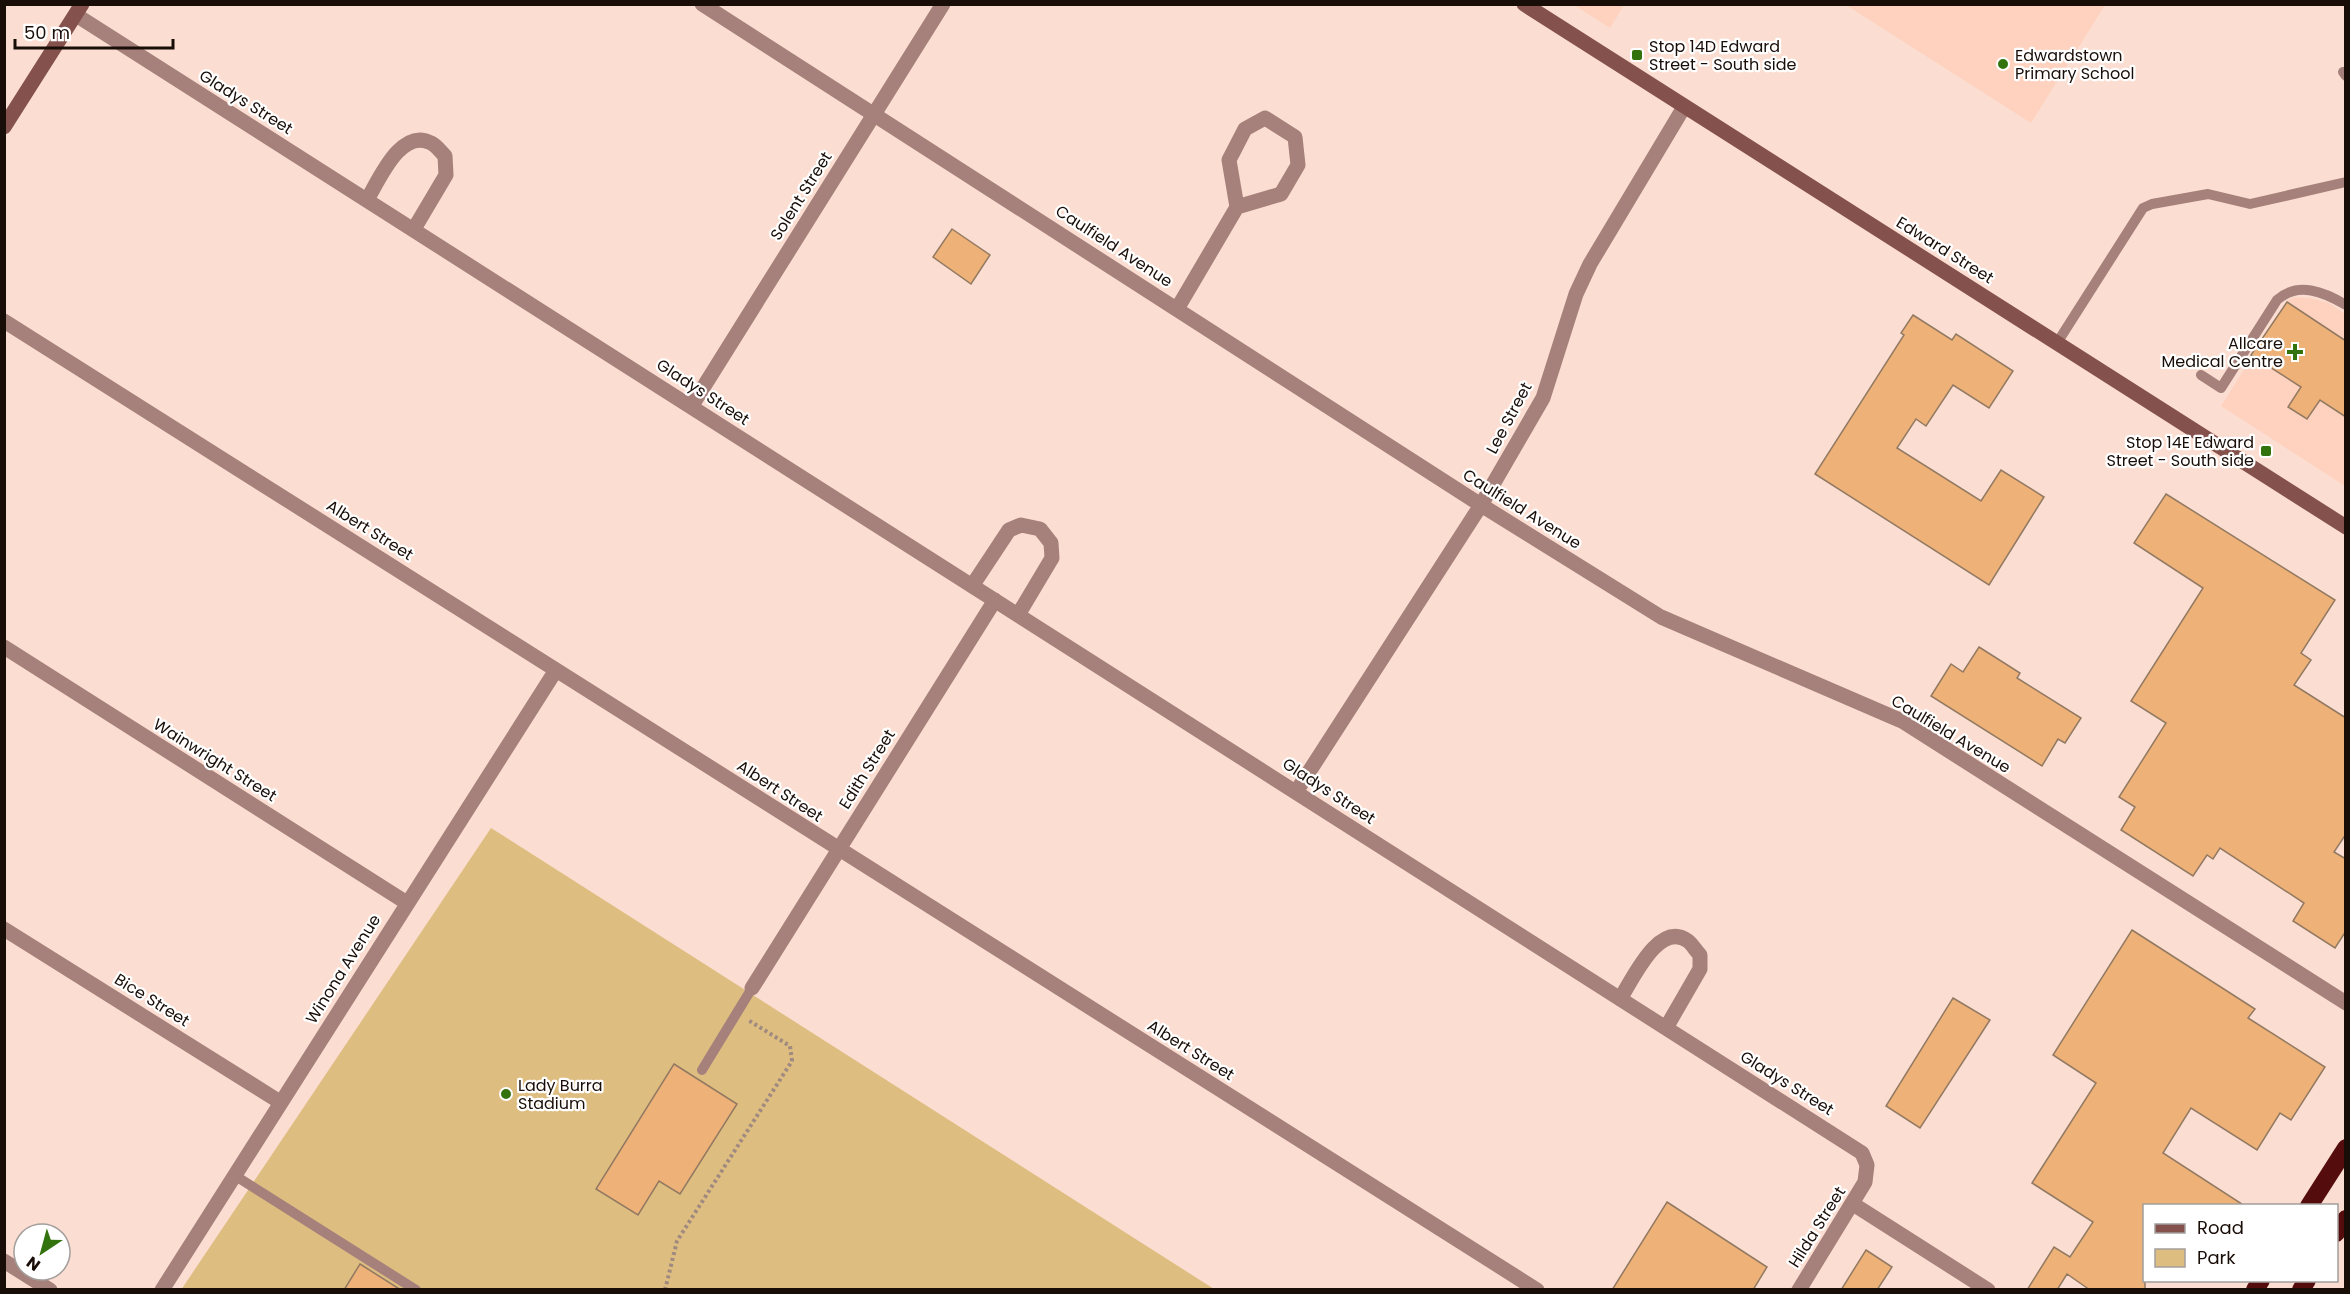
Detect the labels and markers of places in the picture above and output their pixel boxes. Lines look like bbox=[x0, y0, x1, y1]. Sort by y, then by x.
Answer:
place label: Stop 14D Edward Street - South side bbox=[1649, 35, 1797, 76]
place label: Edwardstown Primary School bbox=[2015, 44, 2134, 85]
marker: Stop 14D Edward Street - South side bbox=[1630, 48, 1644, 62]
marker: Edwardstown Primary School bbox=[1996, 57, 2010, 71]
place label: Allcare Medical Centre bbox=[2162, 332, 2283, 373]
marker: Allcare Medical Centre bbox=[2288, 345, 2302, 359]
place label: Stop 14E Edward Street - South side bbox=[2107, 431, 2254, 472]
marker: Stop 14E Edward Street - South side bbox=[2259, 444, 2273, 458]
place label: Lady Burra Stadium bbox=[518, 1074, 603, 1115]
marker: Lady Burra Stadium bbox=[499, 1087, 513, 1101]

